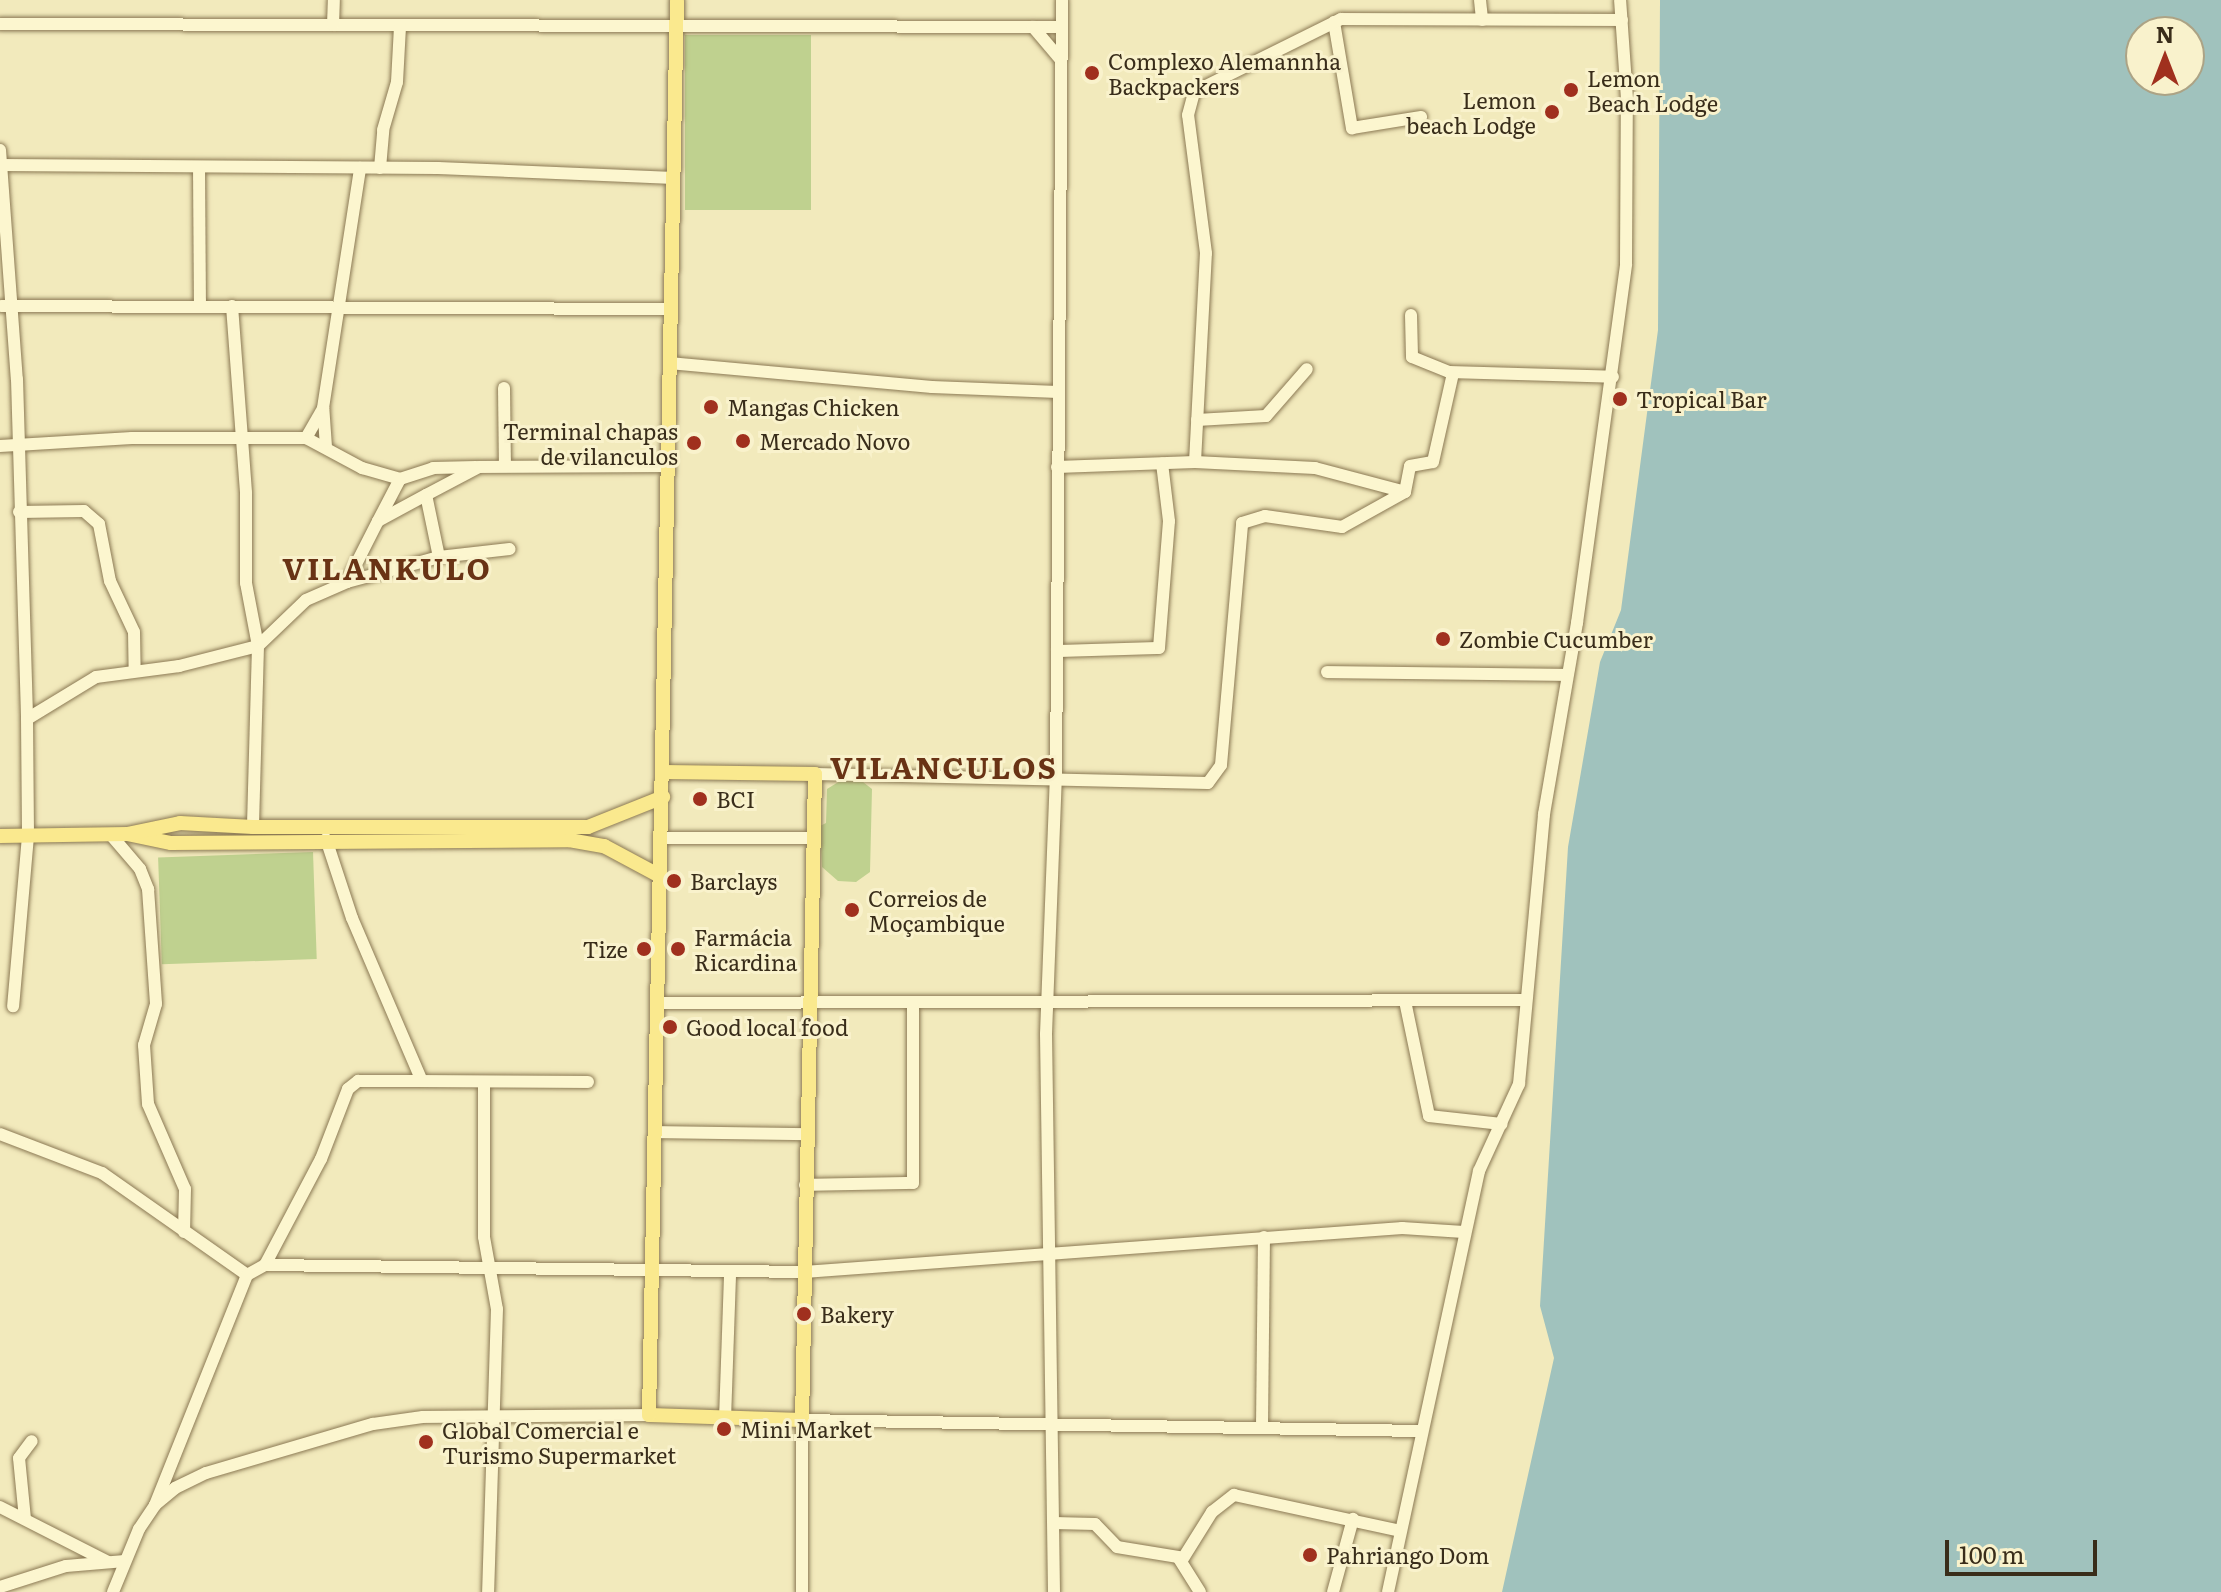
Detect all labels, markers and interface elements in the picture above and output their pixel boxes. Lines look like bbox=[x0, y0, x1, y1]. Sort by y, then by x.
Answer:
north arrow bbox=[2125, 16, 2205, 96]
text: N bbox=[2156, 17, 2174, 50]
place label: Complexo Alemannha Backpackers bbox=[1108, 47, 1341, 98]
marker: Complexo Alemannha Backpackers bbox=[1083, 64, 1101, 82]
place label: Lemon Beach Lodge bbox=[1587, 64, 1718, 116]
marker: Lemon Beach Lodge bbox=[1562, 81, 1580, 99]
place label: Lemon beach Lodge bbox=[1406, 86, 1536, 138]
marker: Lemon beach Lodge bbox=[1543, 103, 1561, 121]
place label: Tropical Bar bbox=[1636, 386, 1767, 412]
marker: Tropical Bar bbox=[1611, 390, 1629, 408]
place label: Mangas Chicken bbox=[727, 394, 900, 420]
marker: Mangas Chicken bbox=[702, 398, 720, 416]
place label: Terminal chapas de vilanculos bbox=[503, 417, 678, 468]
place label: Mercado Novo bbox=[759, 428, 910, 454]
marker: Mercado Novo bbox=[734, 432, 752, 450]
marker: Terminal chapas de vilanculos bbox=[685, 434, 703, 452]
district label: VILANKULO bbox=[282, 549, 492, 585]
place label: Zombie Cucumber bbox=[1459, 626, 1653, 652]
marker: Zombie Cucumber bbox=[1434, 630, 1452, 648]
district label: VILANCULOS bbox=[830, 748, 1058, 784]
place label: BCI bbox=[716, 786, 755, 812]
marker: BCI bbox=[691, 790, 709, 808]
place label: Barclays bbox=[690, 868, 777, 894]
marker: Barclays bbox=[665, 872, 683, 890]
place label: Correios de Moçambique bbox=[868, 884, 1005, 936]
marker: Correios de Moçambique bbox=[843, 901, 861, 919]
place label: Farmácia Ricardina bbox=[694, 923, 797, 974]
place label: Tize bbox=[583, 936, 628, 962]
marker: Tize bbox=[635, 940, 653, 958]
marker: Farmácia Ricardina bbox=[669, 940, 687, 958]
place label: Good local food bbox=[686, 1014, 848, 1040]
marker: Good local food bbox=[661, 1018, 679, 1036]
place label: Bakery bbox=[820, 1301, 894, 1327]
marker: Bakery bbox=[795, 1305, 813, 1323]
place label: Global Comercial e Turismo Supermarket bbox=[442, 1416, 676, 1468]
place label: Mini Market bbox=[740, 1416, 872, 1442]
marker: Mini Market bbox=[715, 1420, 733, 1438]
marker: Global Comercial e Turismo Supermarket bbox=[417, 1433, 435, 1451]
scale bar bbox=[1949, 1524, 2101, 1574]
text: 100 m bbox=[1959, 1536, 2025, 1571]
place label: Pahriango Dom bbox=[1326, 1542, 1489, 1568]
marker: Pahriango Dom bbox=[1301, 1546, 1319, 1564]

